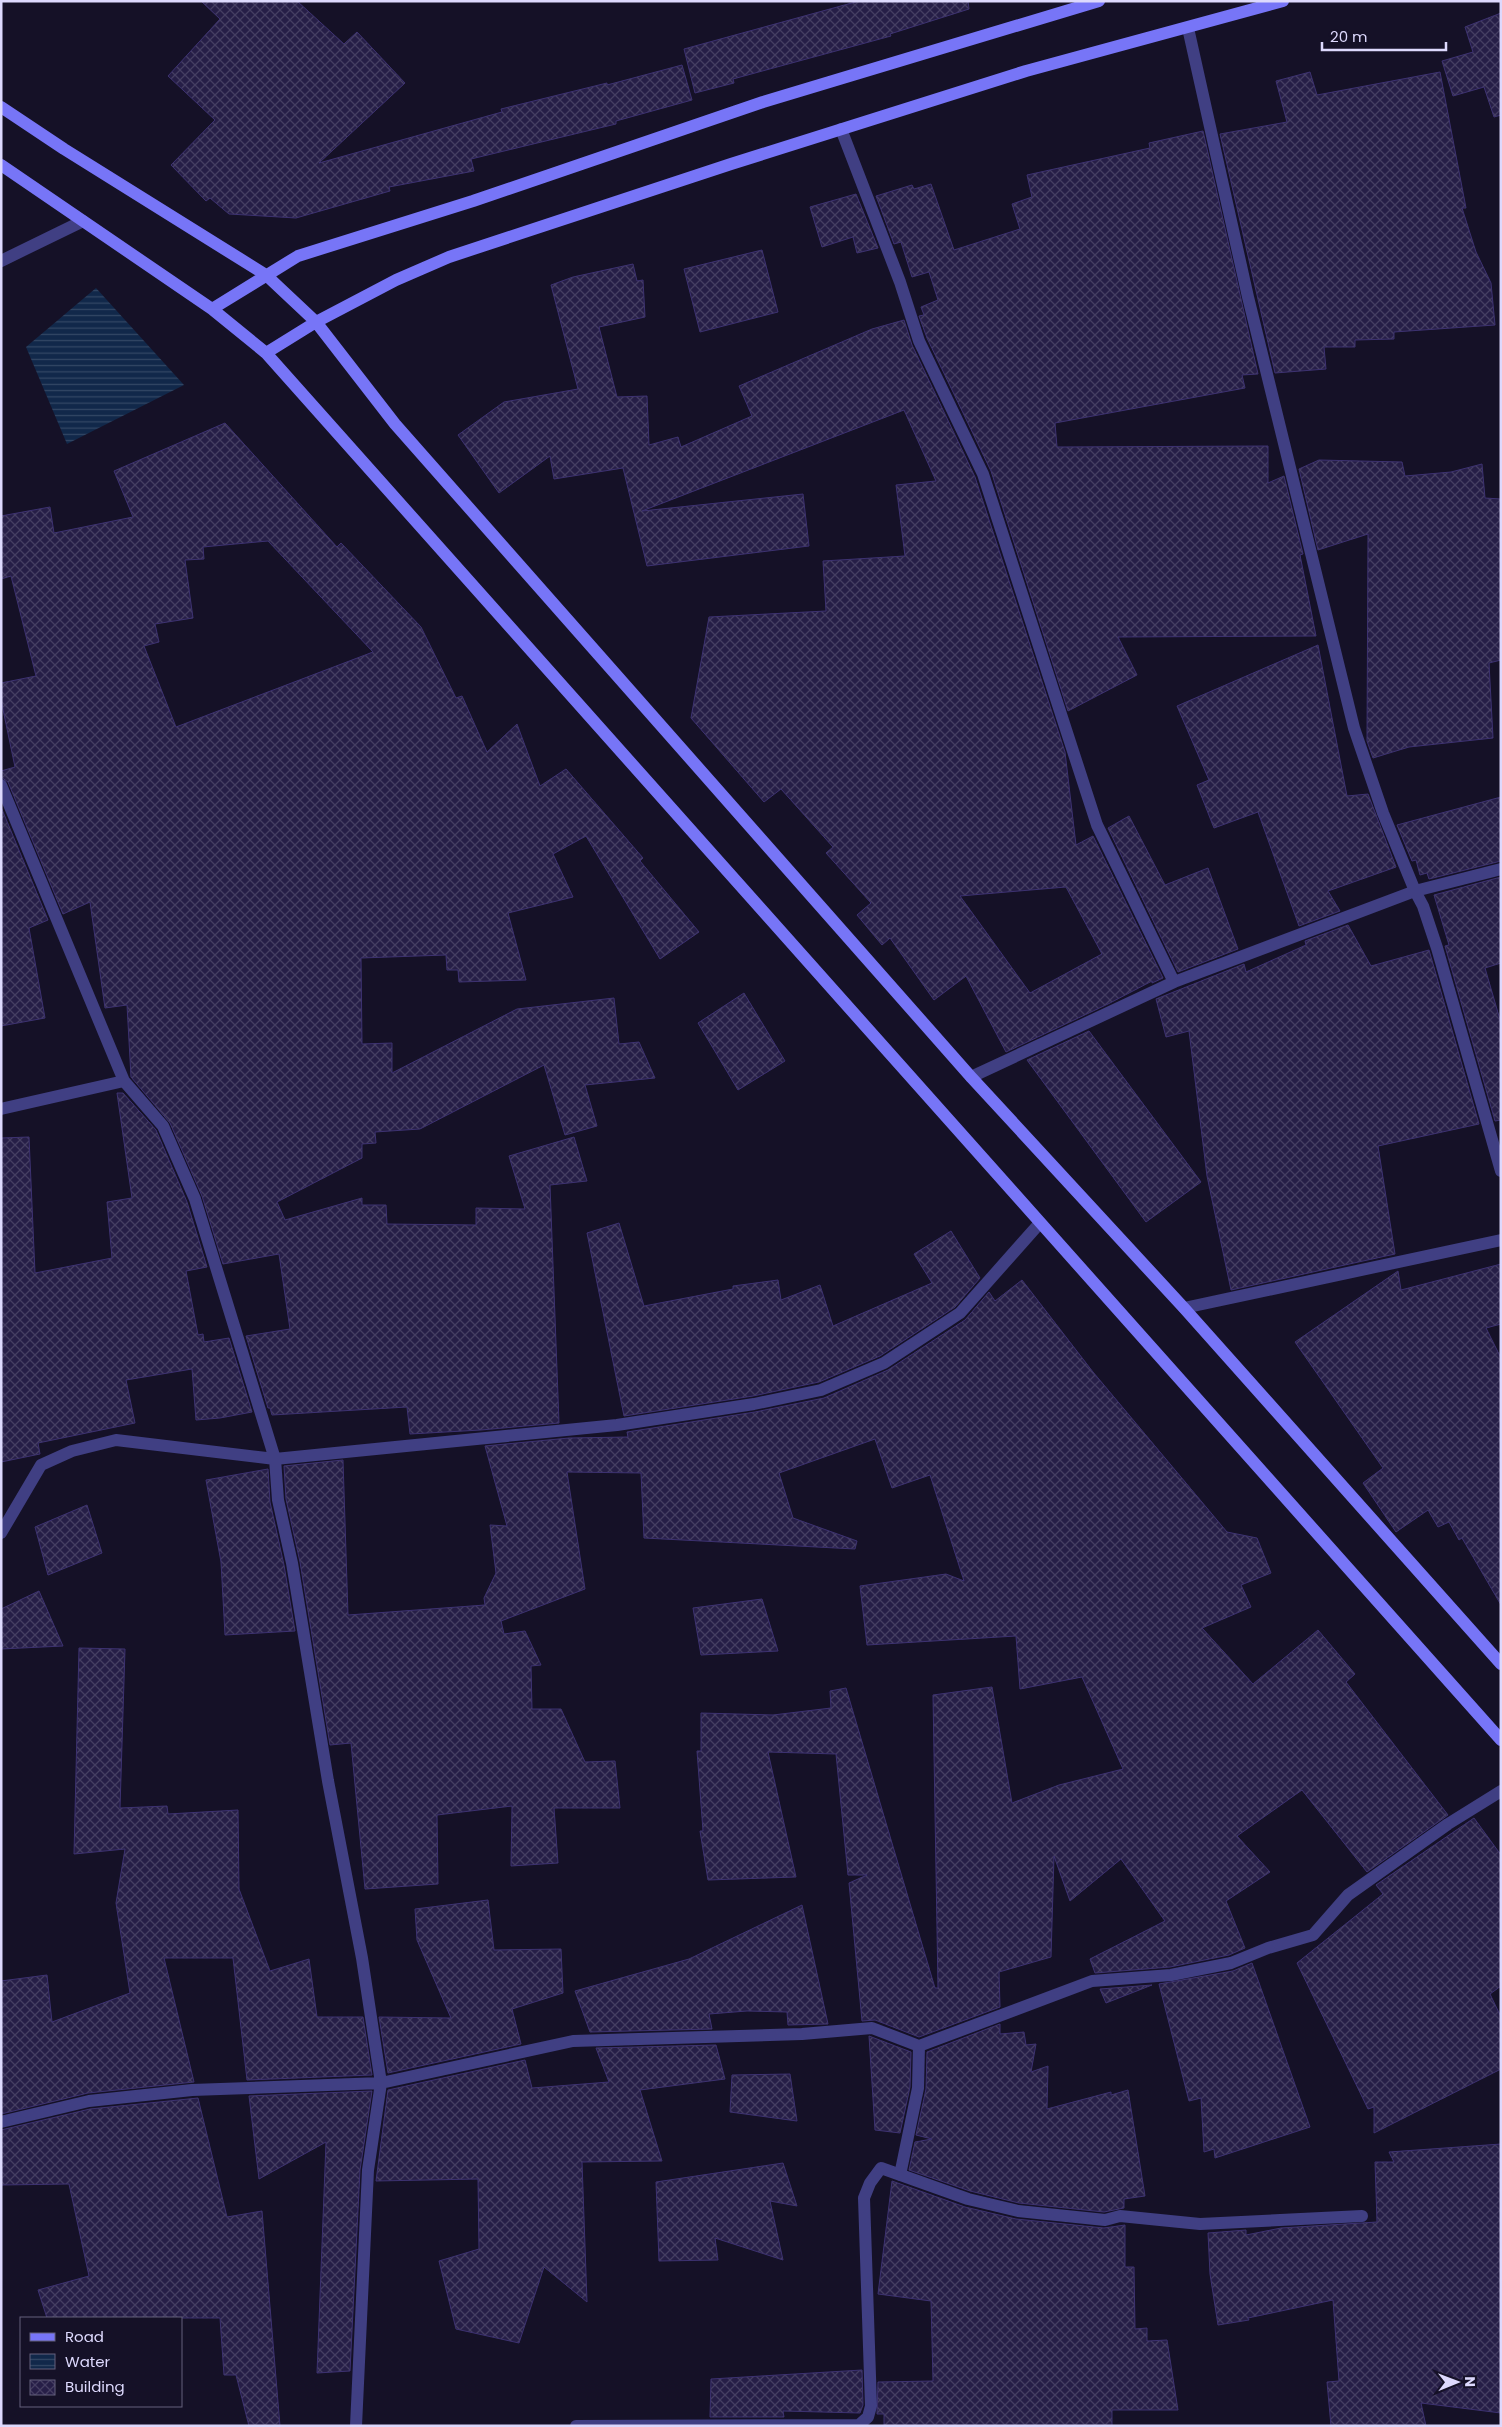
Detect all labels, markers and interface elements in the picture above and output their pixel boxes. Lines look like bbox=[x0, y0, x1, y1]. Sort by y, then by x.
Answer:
scale bar bbox=[1322, 20, 1446, 52]
text: 20 m bbox=[1330, 26, 1368, 47]
legend bbox=[20, 2317, 182, 2407]
text: Road bbox=[65, 2326, 104, 2347]
text: Water bbox=[65, 2351, 111, 2372]
north arrow bbox=[1432, 2357, 1482, 2407]
text: Building bbox=[65, 2376, 125, 2397]
text: N bbox=[1460, 2376, 1480, 2387]

